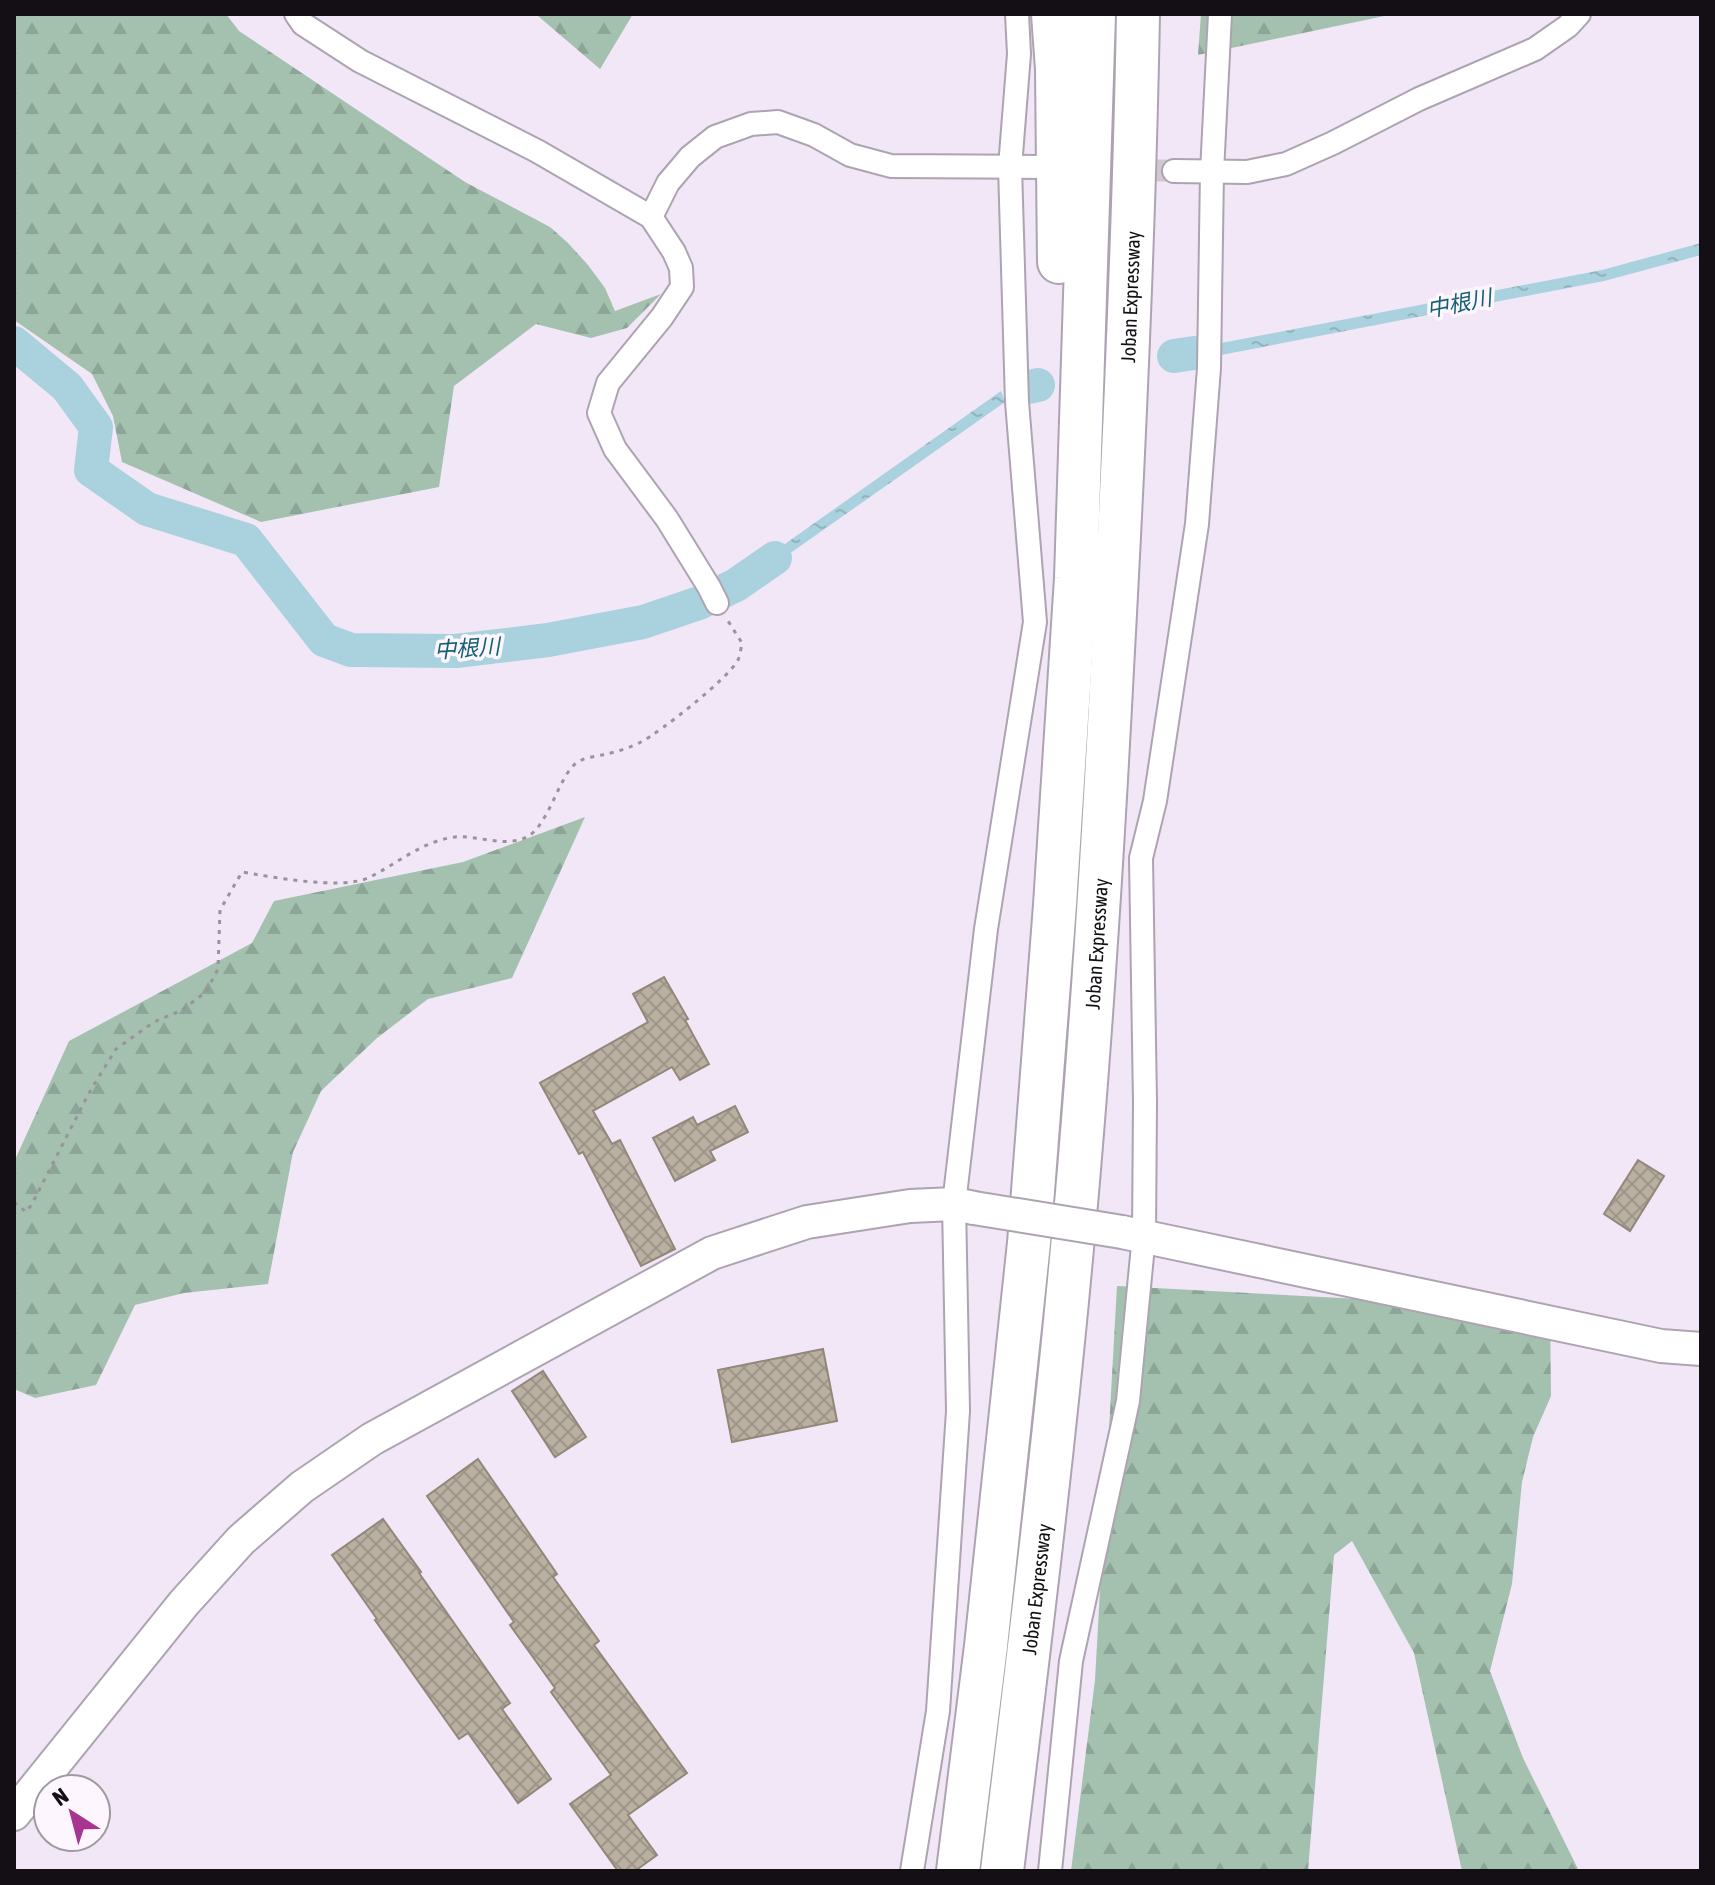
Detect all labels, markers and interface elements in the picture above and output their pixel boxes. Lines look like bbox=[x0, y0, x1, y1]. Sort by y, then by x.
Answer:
street label: Joban Expressway bbox=[1116, 231, 1144, 363]
water label: 中根川 bbox=[1424, 284, 1496, 322]
water label: 中根川 bbox=[433, 633, 503, 663]
street label: Joban Expressway bbox=[1080, 877, 1112, 1010]
street label: Joban Expressway bbox=[1017, 1522, 1055, 1656]
north arrow bbox=[32, 1773, 112, 1853]
text: N bbox=[47, 1782, 73, 1811]

